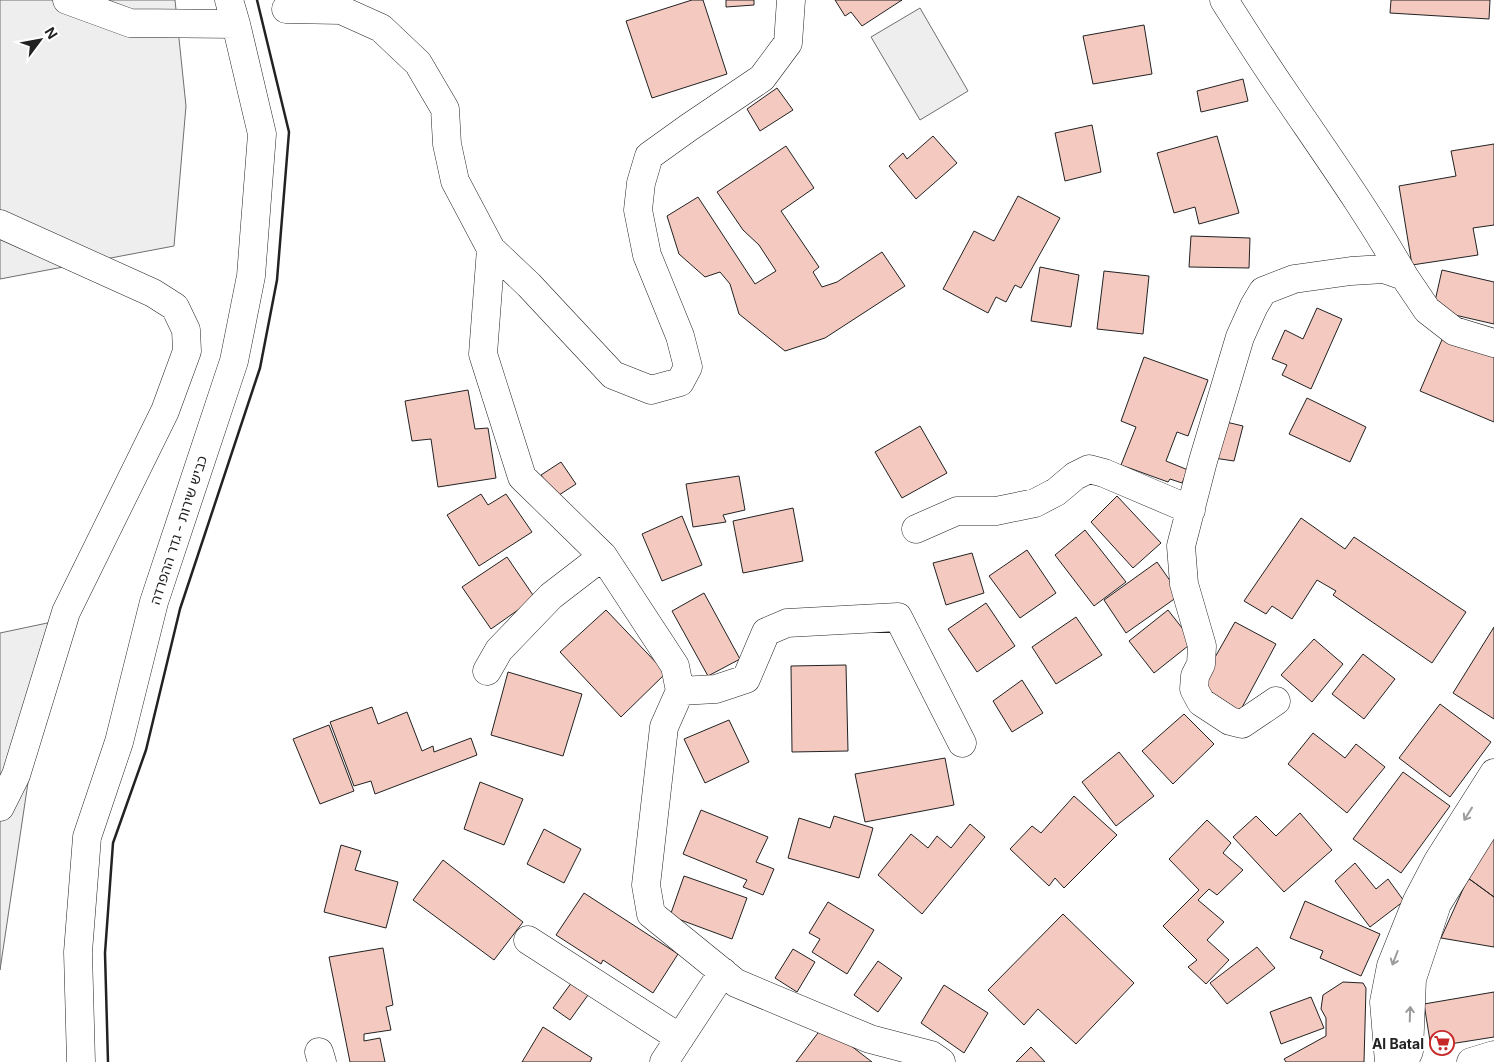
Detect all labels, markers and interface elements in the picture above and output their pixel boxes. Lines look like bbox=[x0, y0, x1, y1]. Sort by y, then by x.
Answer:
north arrow bbox=[15, 15, 65, 65]
text: N bbox=[41, 24, 61, 42]
street label: כביש שירות - גדר ההפרדה bbox=[146, 453, 210, 607]
one-way arrow bbox=[1463, 806, 1473, 820]
one-way arrow bbox=[1389, 950, 1399, 965]
one-way arrow bbox=[1406, 1006, 1415, 1022]
supermarket icon: Al Batal bbox=[1429, 1030, 1455, 1056]
place label: Al Batal bbox=[1372, 1035, 1424, 1052]

